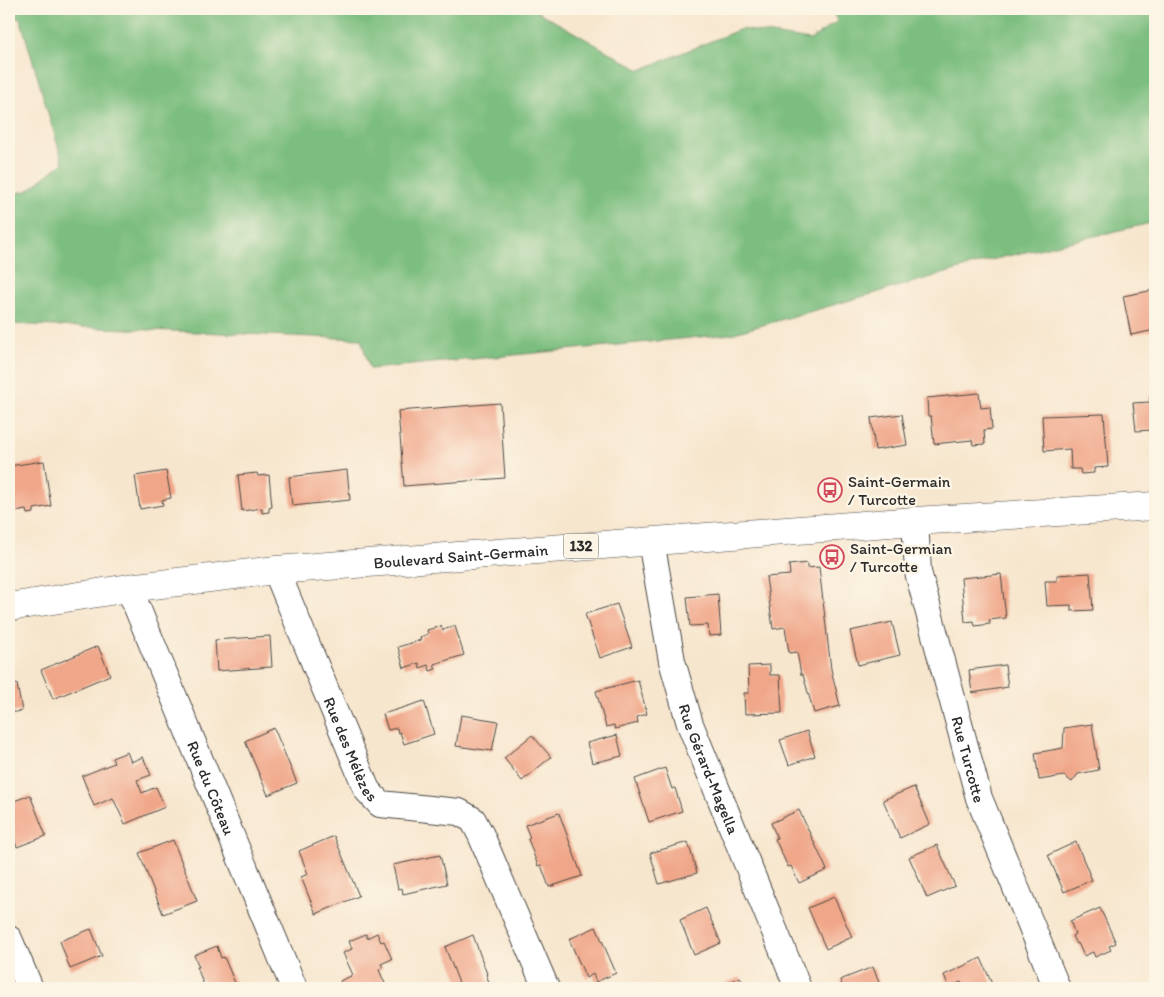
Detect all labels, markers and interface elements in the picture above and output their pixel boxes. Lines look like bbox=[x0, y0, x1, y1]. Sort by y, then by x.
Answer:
place label: Saint-Germain / Turcotte bbox=[848, 472, 951, 509]
bus stop icon: Saint-Germain / Turcotte bbox=[817, 477, 843, 503]
road number: 132 bbox=[564, 534, 598, 558]
place label: Saint-Germian / Turcotte bbox=[850, 539, 952, 576]
street label: Boulevard Saint-Germain bbox=[373, 540, 549, 572]
bus stop icon: Saint-Germian / Turcotte bbox=[819, 544, 845, 570]
street label: Rue des Mélèzes bbox=[320, 694, 382, 805]
street label: Rue Gérard-Magella bbox=[675, 702, 744, 837]
street label: Rue Turcotte bbox=[948, 714, 989, 805]
street label: Rue du Côteau bbox=[184, 738, 239, 838]

